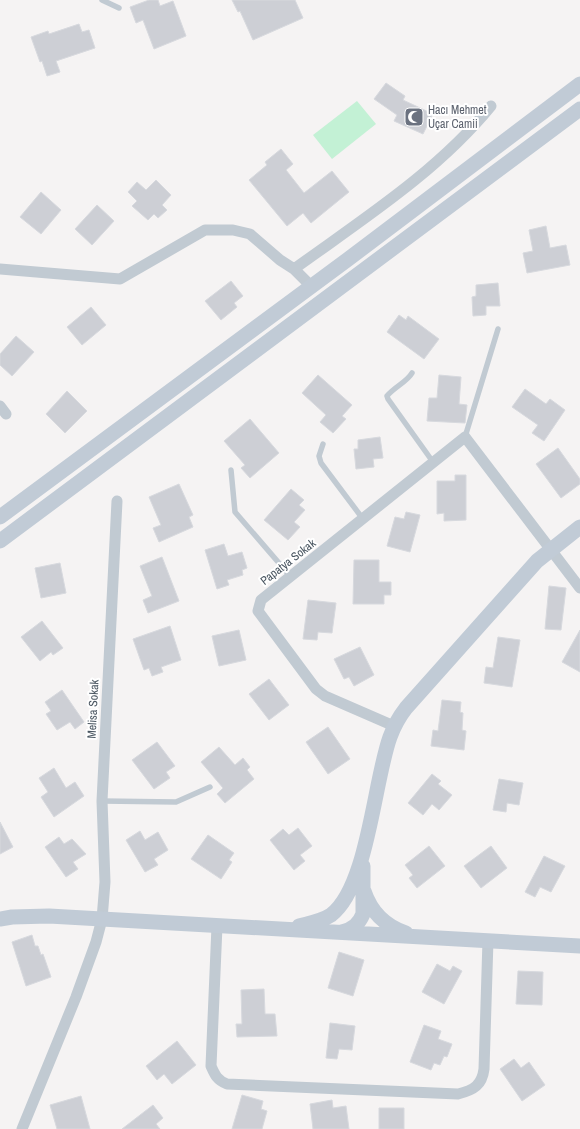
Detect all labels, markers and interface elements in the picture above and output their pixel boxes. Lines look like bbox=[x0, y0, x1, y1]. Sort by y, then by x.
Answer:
place label: Hacı Mehmet Uçar Camii bbox=[428, 102, 487, 132]
mosque icon: Hacı Mehmet Uçar Camii bbox=[403, 106, 425, 128]
street label: Papatya Sokak bbox=[257, 535, 319, 589]
street label: Melisa Sokak bbox=[83, 679, 103, 739]

